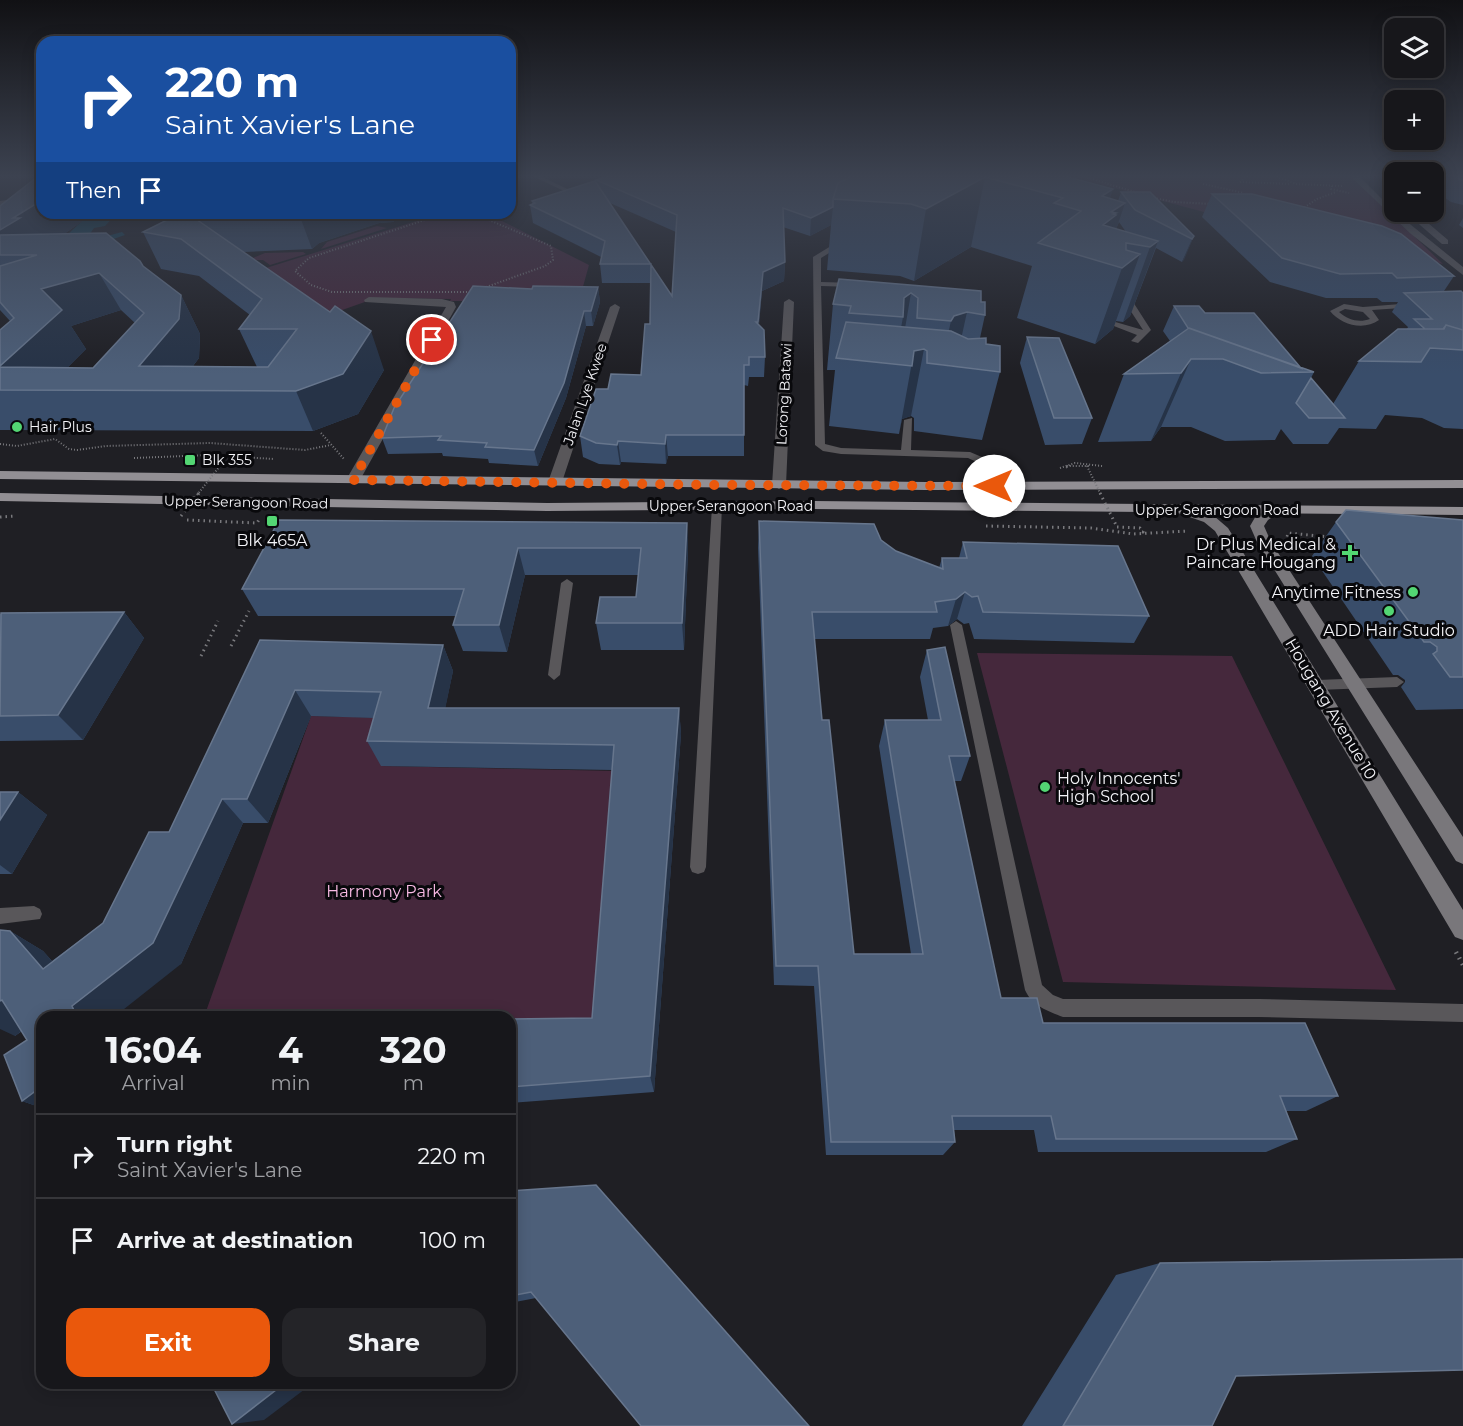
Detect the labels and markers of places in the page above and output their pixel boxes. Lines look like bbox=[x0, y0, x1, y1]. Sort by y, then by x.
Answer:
pin bbox=[406, 314, 457, 365]
place label: Hair Plus bbox=[29, 418, 92, 436]
marker: Hair Plus bbox=[10, 420, 24, 434]
place label: Blk 355 bbox=[202, 451, 252, 469]
marker: Blk 355 bbox=[183, 453, 197, 467]
marker: Blk 465A bbox=[265, 514, 279, 528]
place label: Blk 465A bbox=[237, 531, 308, 550]
place label: Dr Plus Medical & Paincare Hougang bbox=[1186, 535, 1336, 572]
marker: Dr Plus Medical & Paincare Hougang bbox=[1341, 544, 1359, 562]
place label: Anytime Fitness bbox=[1272, 583, 1401, 602]
marker: Anytime Fitness bbox=[1406, 585, 1420, 599]
marker: ADD Hair Studio bbox=[1382, 604, 1396, 618]
place label: ADD Hair Studio bbox=[1323, 621, 1455, 640]
place label: Holy Innocents' High School bbox=[1057, 769, 1181, 806]
marker: Holy Innocents' High School bbox=[1038, 780, 1052, 794]

